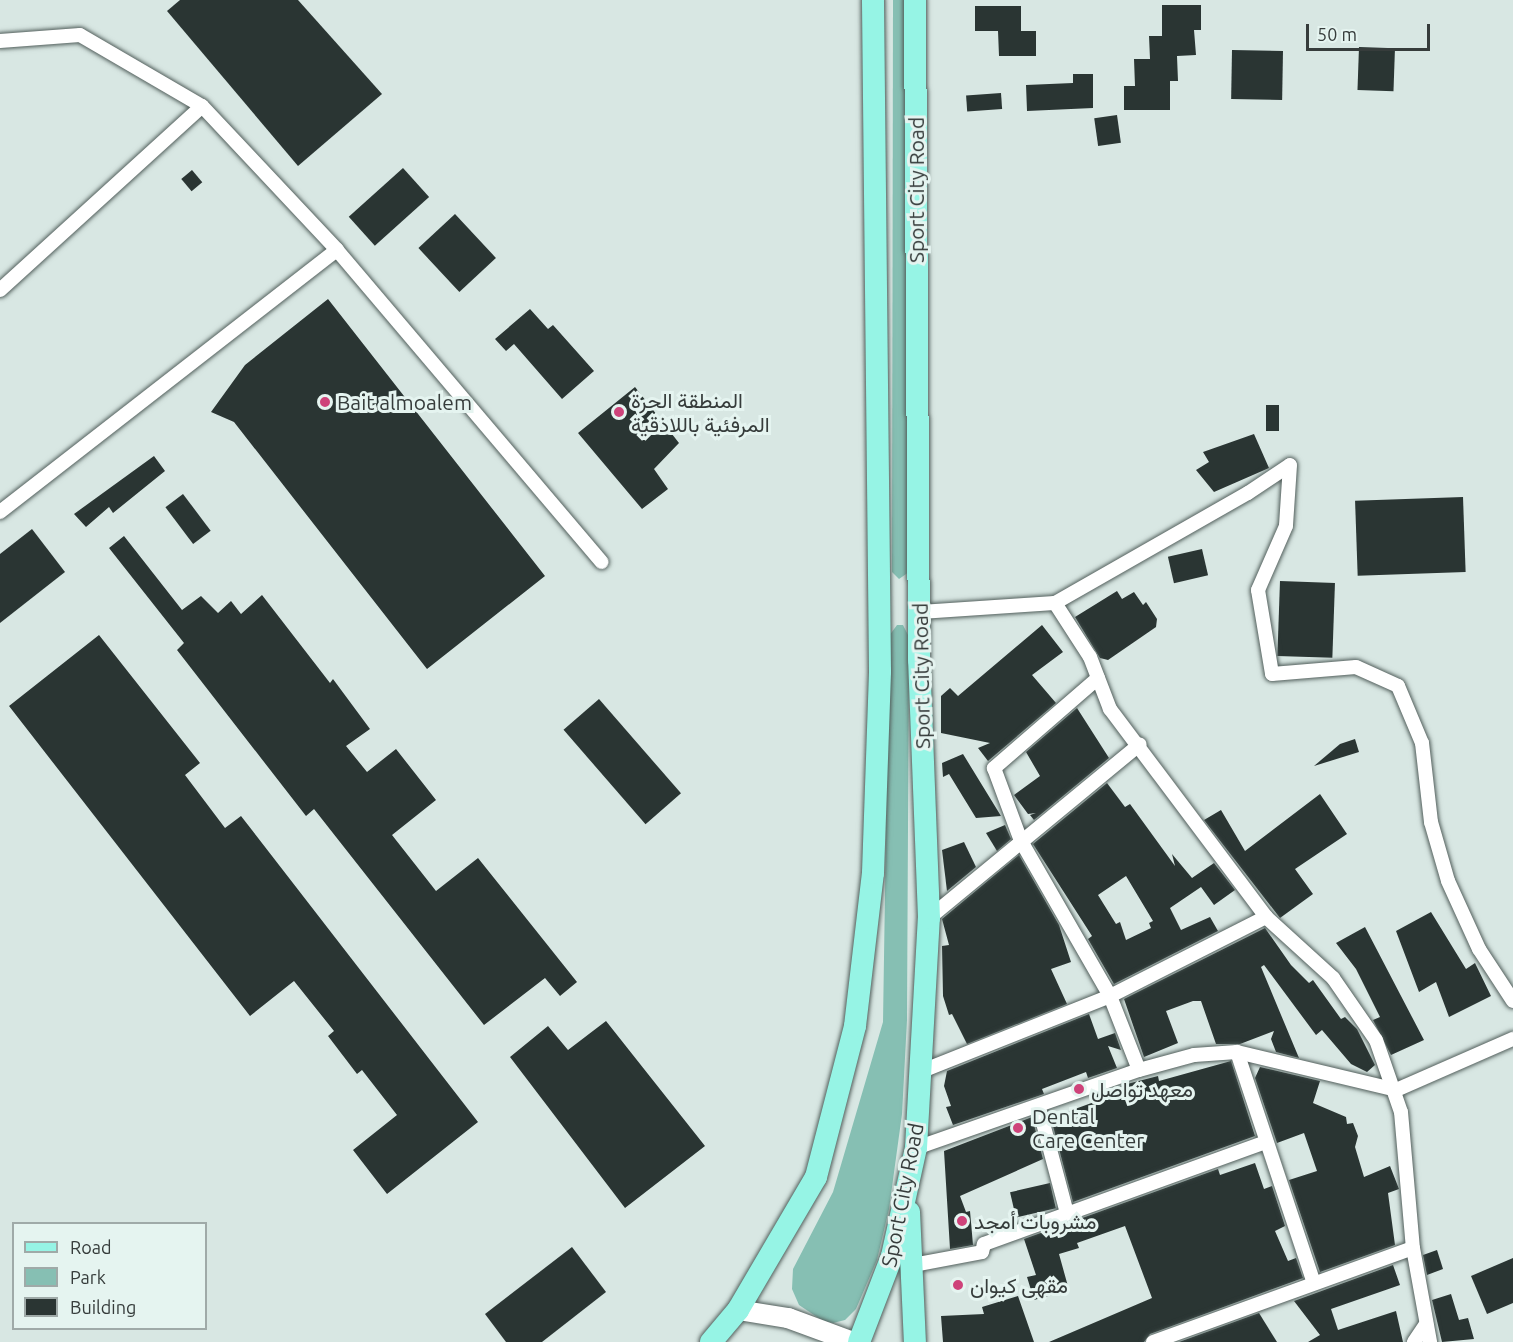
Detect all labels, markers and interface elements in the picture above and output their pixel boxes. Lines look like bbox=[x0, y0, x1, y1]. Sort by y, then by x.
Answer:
scale bar bbox=[1309, 12, 1434, 50]
text: 50 m bbox=[1317, 24, 1357, 44]
street label: Sport City Road bbox=[903, 117, 929, 263]
place label: المنطقة الحرة المرفئية باللاذقية bbox=[631, 387, 770, 437]
place label: Bait almoalem bbox=[337, 389, 472, 415]
marker: Bait almoalem bbox=[318, 395, 332, 409]
marker: المنطقة الحرة المرفئية باللاذقية bbox=[612, 405, 626, 419]
street label: Sport City Road bbox=[907, 603, 935, 749]
place label: معهد تواصل bbox=[1091, 1076, 1193, 1102]
marker: معهد تواصل bbox=[1072, 1082, 1086, 1096]
place label: Dental Care Center bbox=[1032, 1103, 1144, 1153]
marker: Dental Care Center bbox=[1009, 1119, 1027, 1137]
street label: Sport City Road bbox=[876, 1121, 928, 1269]
place label: مشروبات أمجد bbox=[974, 1208, 1096, 1234]
marker: مشروبات أمجد bbox=[955, 1214, 969, 1228]
legend bbox=[12, 1222, 207, 1330]
text: Road bbox=[70, 1237, 112, 1257]
text: Park bbox=[70, 1267, 106, 1287]
place label: مقهى كيوان bbox=[970, 1272, 1068, 1298]
marker: مقهى كيوان bbox=[951, 1278, 965, 1292]
text: Building bbox=[70, 1297, 136, 1317]

